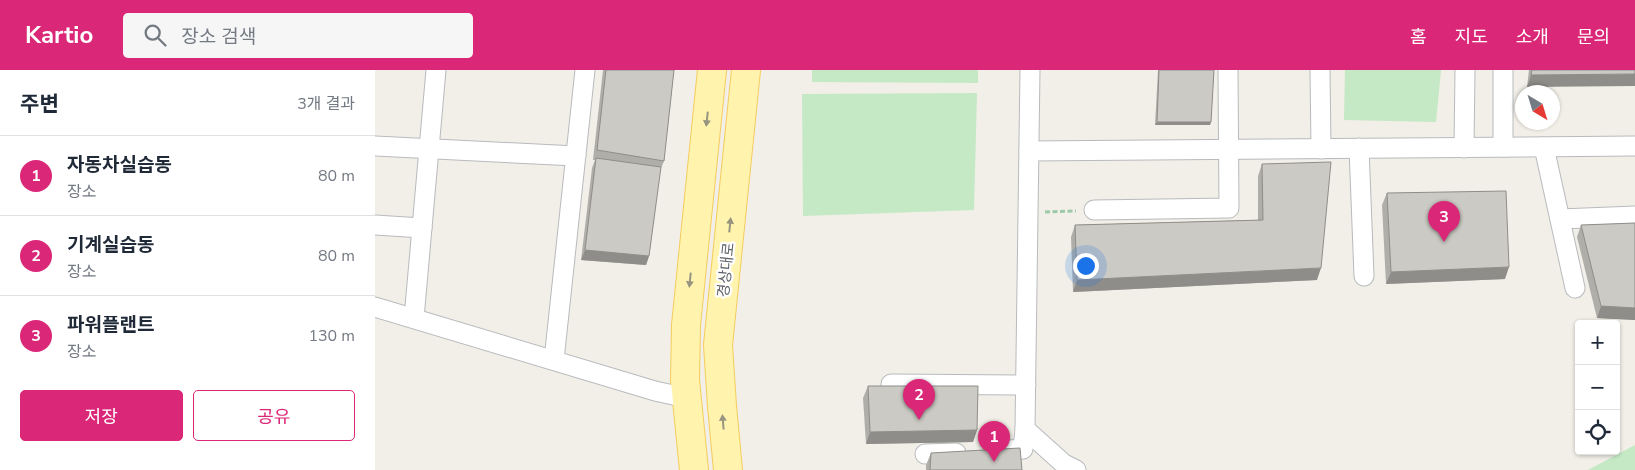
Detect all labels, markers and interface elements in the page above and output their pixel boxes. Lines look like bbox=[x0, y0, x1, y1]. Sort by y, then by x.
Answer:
search box bbox=[123, 13, 473, 58]
text: Kartio bbox=[25, 19, 93, 51]
icon: search bbox=[141, 21, 169, 49]
text: 장소 검색 bbox=[181, 24, 256, 50]
text: 홈 bbox=[1410, 25, 1427, 49]
text: 지도 bbox=[1455, 25, 1488, 49]
text: 소개 bbox=[1516, 25, 1549, 49]
text: 문의 bbox=[1577, 25, 1610, 49]
north arrow bbox=[1515, 85, 1560, 130]
text: 주변 bbox=[20, 90, 59, 118]
text: 3개 결과 bbox=[297, 93, 355, 115]
one-way arrow bbox=[702, 111, 710, 127]
text: 자동차실습동 bbox=[67, 152, 172, 178]
text: 1 bbox=[31, 165, 41, 187]
text: 80 m bbox=[318, 165, 355, 187]
text: 장소 bbox=[67, 181, 96, 203]
pin: 3 bbox=[1428, 201, 1460, 242]
one-way arrow bbox=[726, 216, 734, 232]
text: 기계실습동 bbox=[67, 232, 154, 258]
street label: 경상대로 bbox=[713, 242, 739, 298]
text: 2 bbox=[31, 245, 41, 267]
text: 80 m bbox=[318, 245, 355, 267]
your location bbox=[1073, 253, 1099, 279]
text: 장소 bbox=[67, 261, 96, 283]
one-way arrow bbox=[686, 272, 694, 288]
text: 파워플랜트 bbox=[67, 312, 154, 338]
map controls bbox=[1575, 320, 1620, 455]
button: + bbox=[1575, 320, 1620, 365]
text: 3 bbox=[31, 325, 41, 347]
text: 130 m bbox=[308, 325, 355, 347]
text: 장소 bbox=[67, 341, 96, 363]
button: − bbox=[1575, 365, 1620, 410]
pin: 2 bbox=[903, 379, 935, 420]
button: 저장 bbox=[20, 390, 183, 441]
button: 공유 bbox=[193, 390, 355, 441]
button: locate bbox=[1575, 410, 1620, 455]
one-way arrow bbox=[719, 413, 727, 429]
pin: 1 bbox=[978, 421, 1010, 462]

